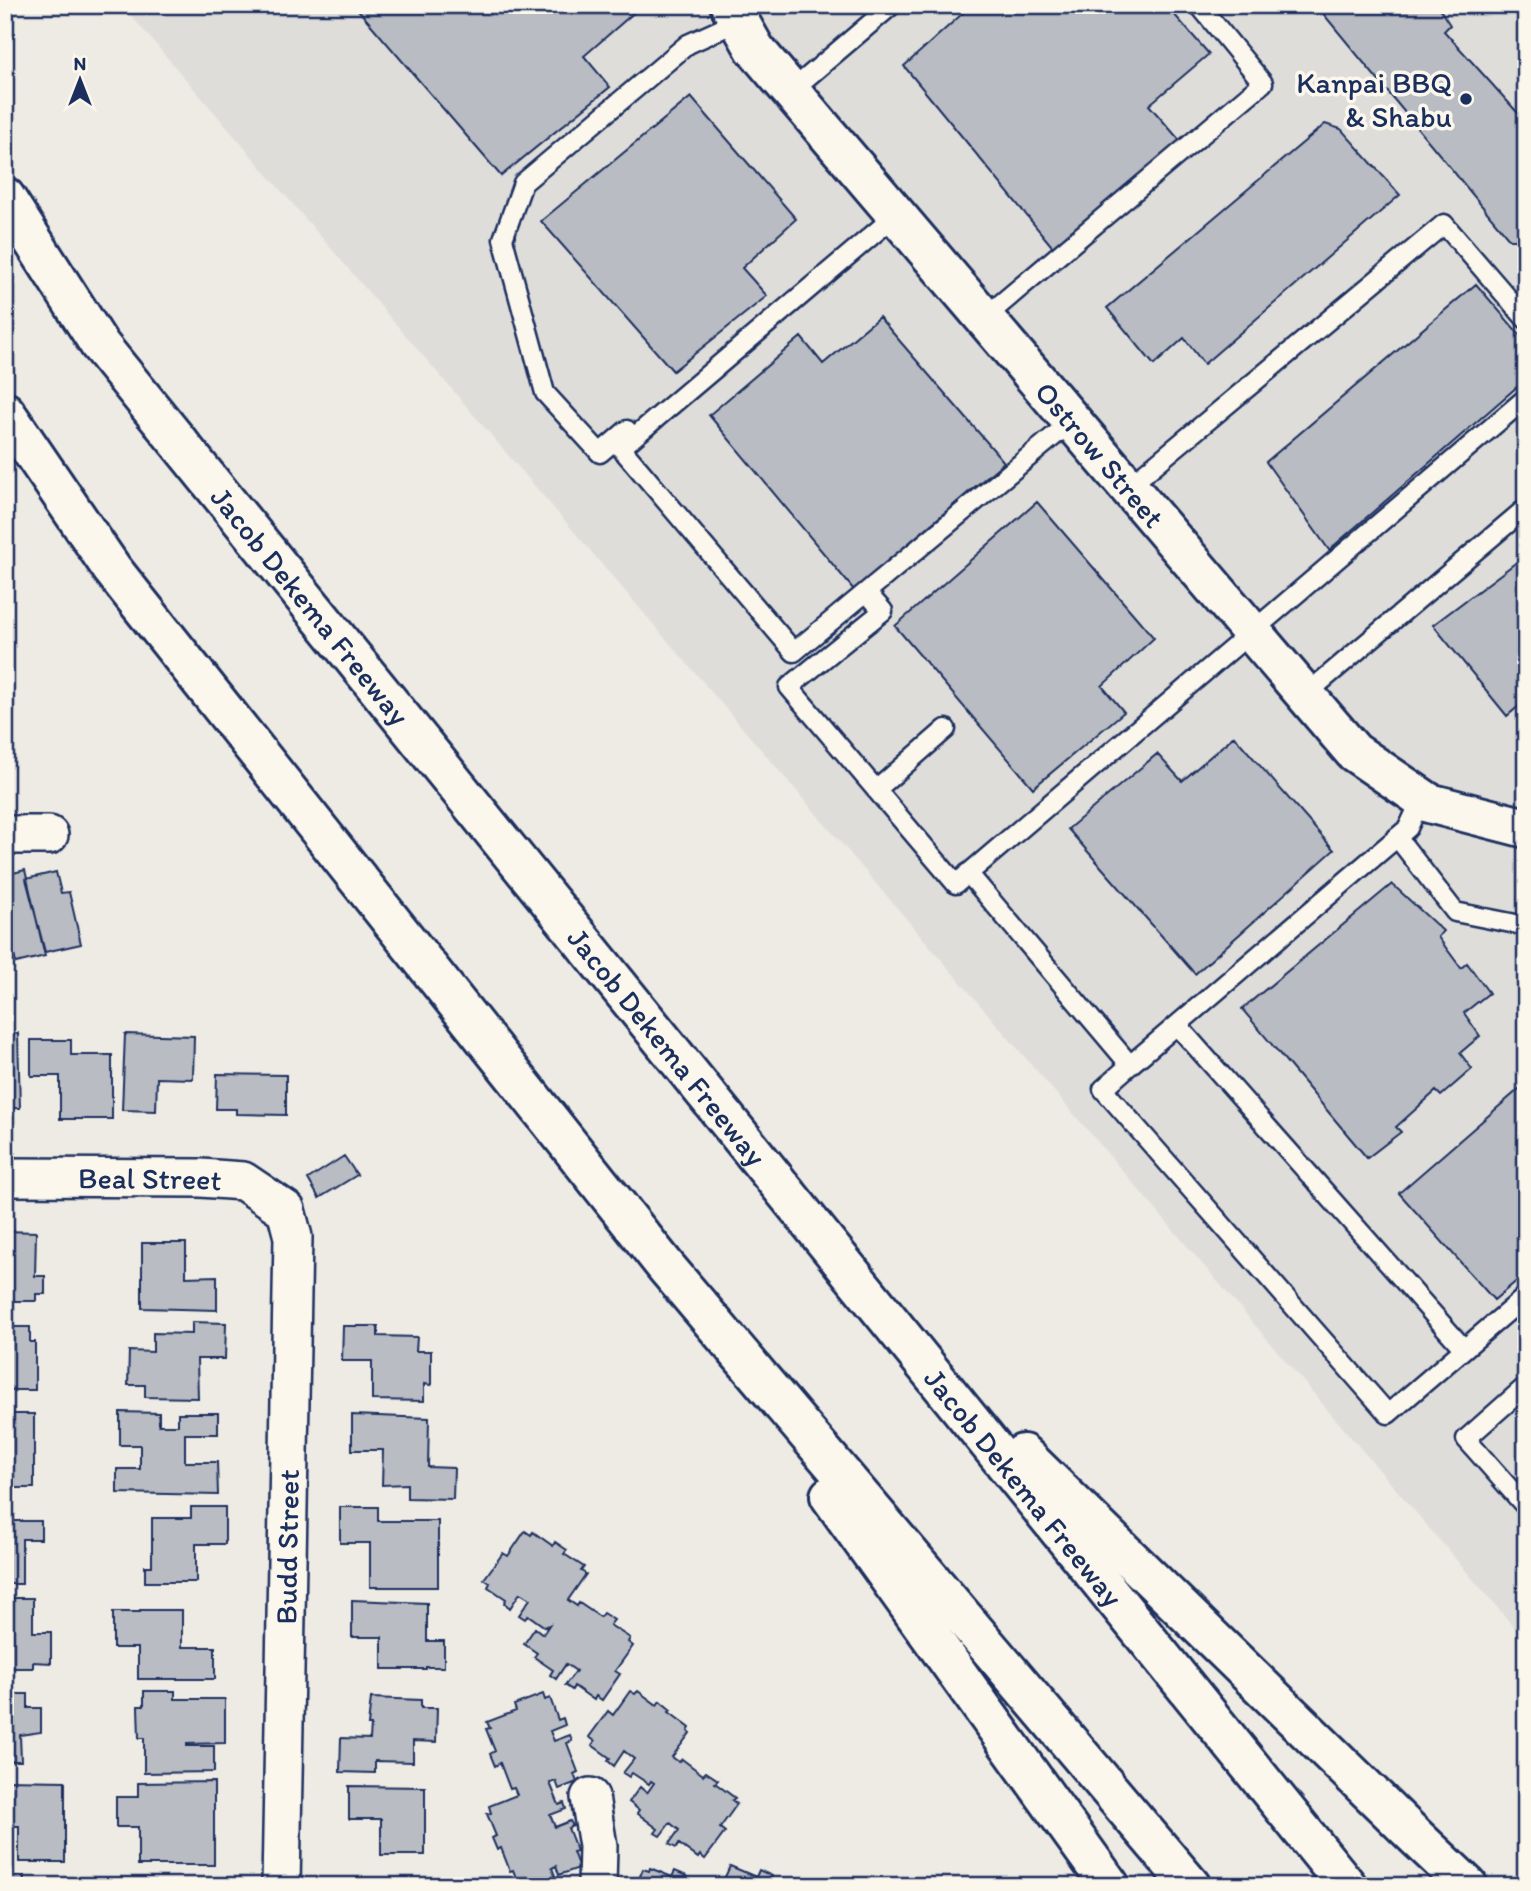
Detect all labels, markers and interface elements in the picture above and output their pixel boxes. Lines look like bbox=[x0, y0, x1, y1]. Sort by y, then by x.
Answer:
north arrow bbox=[46, 46, 116, 116]
text: N bbox=[74, 52, 86, 75]
place label: Kanpai BBQ & Shabu bbox=[1296, 64, 1452, 135]
marker: Kanpai BBQ & Shabu bbox=[1458, 91, 1474, 107]
street label: Ostrow Street bbox=[1028, 373, 1173, 535]
street label: Jacob Dekema Freeway bbox=[203, 479, 418, 732]
street label: Jacob Dekema Freeway bbox=[560, 920, 775, 1173]
street label: Beal Street bbox=[78, 1159, 223, 1198]
street label: Jacob Dekema Freeway bbox=[917, 1360, 1132, 1614]
street label: Budd Street bbox=[267, 1469, 307, 1625]

